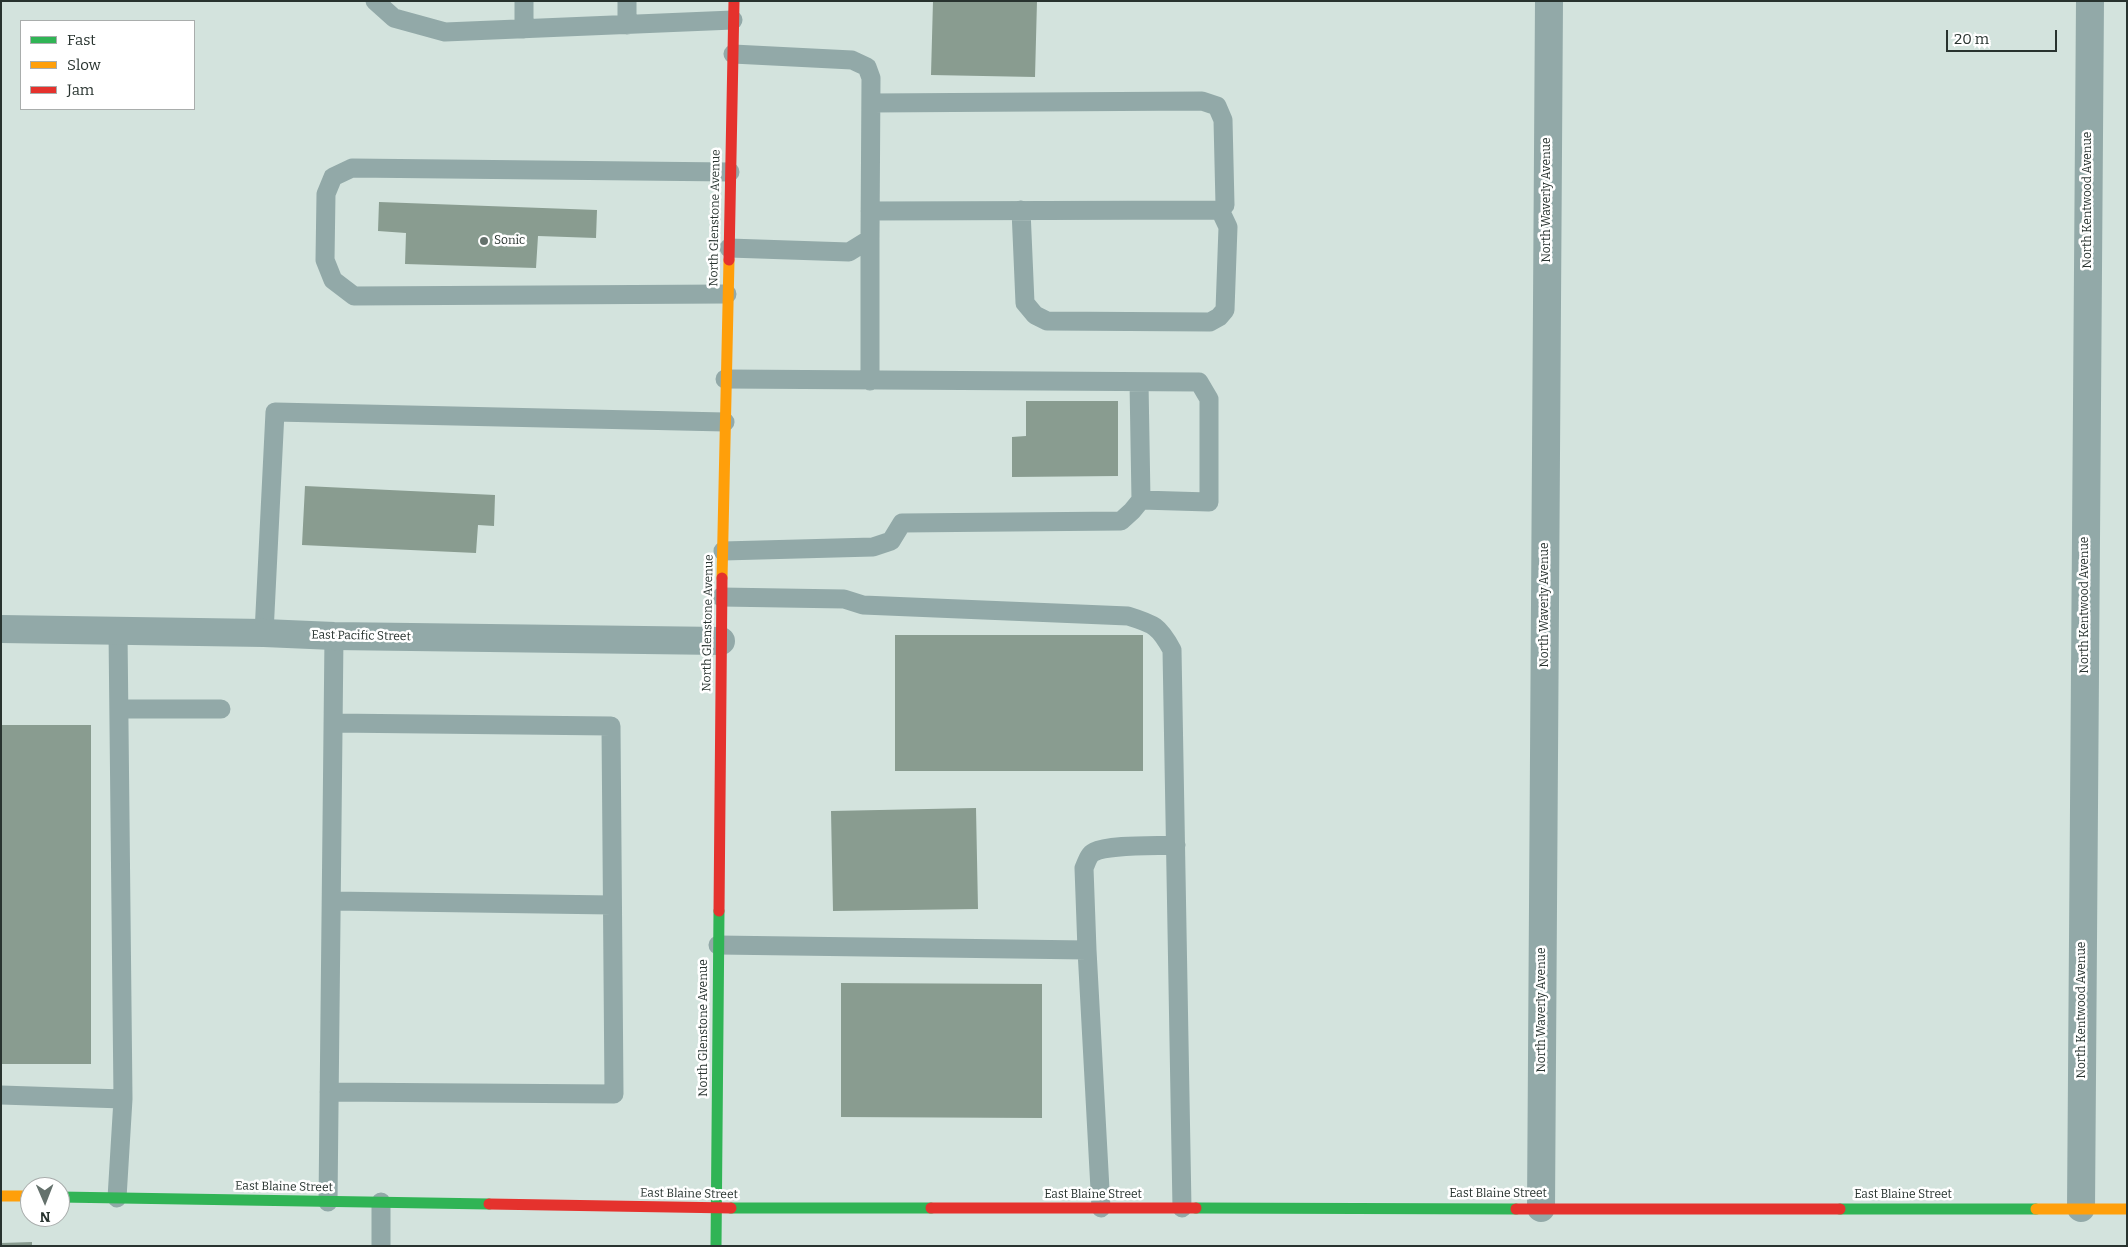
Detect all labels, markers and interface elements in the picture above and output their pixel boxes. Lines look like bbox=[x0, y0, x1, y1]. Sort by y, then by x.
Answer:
legend bbox=[20, 20, 195, 110]
scale bar bbox=[1948, 20, 2059, 52]
text: 20 m bbox=[1954, 30, 1989, 48]
text: Fast bbox=[67, 31, 96, 49]
text: Slow bbox=[67, 56, 101, 74]
text: Jam bbox=[67, 81, 94, 99]
street label: North Kentwood Avenue bbox=[2081, 132, 2095, 268]
street label: North Waverly Avenue bbox=[1540, 137, 1554, 263]
street label: North Glenstone Avenue bbox=[707, 149, 723, 287]
place label: Sonic bbox=[494, 234, 525, 248]
marker: Sonic bbox=[478, 235, 490, 247]
street label: North Kentwood Avenue bbox=[2078, 537, 2092, 673]
street label: North Waverly Avenue bbox=[1538, 542, 1552, 668]
street label: North Glenstone Avenue bbox=[700, 554, 716, 692]
street label: East Pacific Street bbox=[311, 628, 411, 644]
street label: North Kentwood Avenue bbox=[2075, 942, 2089, 1078]
street label: North Waverly Avenue bbox=[1535, 947, 1549, 1073]
street label: North Glenstone Avenue bbox=[697, 959, 711, 1097]
north arrow bbox=[20, 1177, 70, 1227]
street label: East Blaine Street bbox=[235, 1179, 333, 1195]
street label: East Blaine Street bbox=[640, 1186, 738, 1202]
street label: East Blaine Street bbox=[1449, 1187, 1547, 1201]
street label: East Blaine Street bbox=[1044, 1188, 1142, 1202]
street label: East Blaine Street bbox=[1854, 1188, 1952, 1202]
text: N bbox=[40, 1208, 51, 1225]

